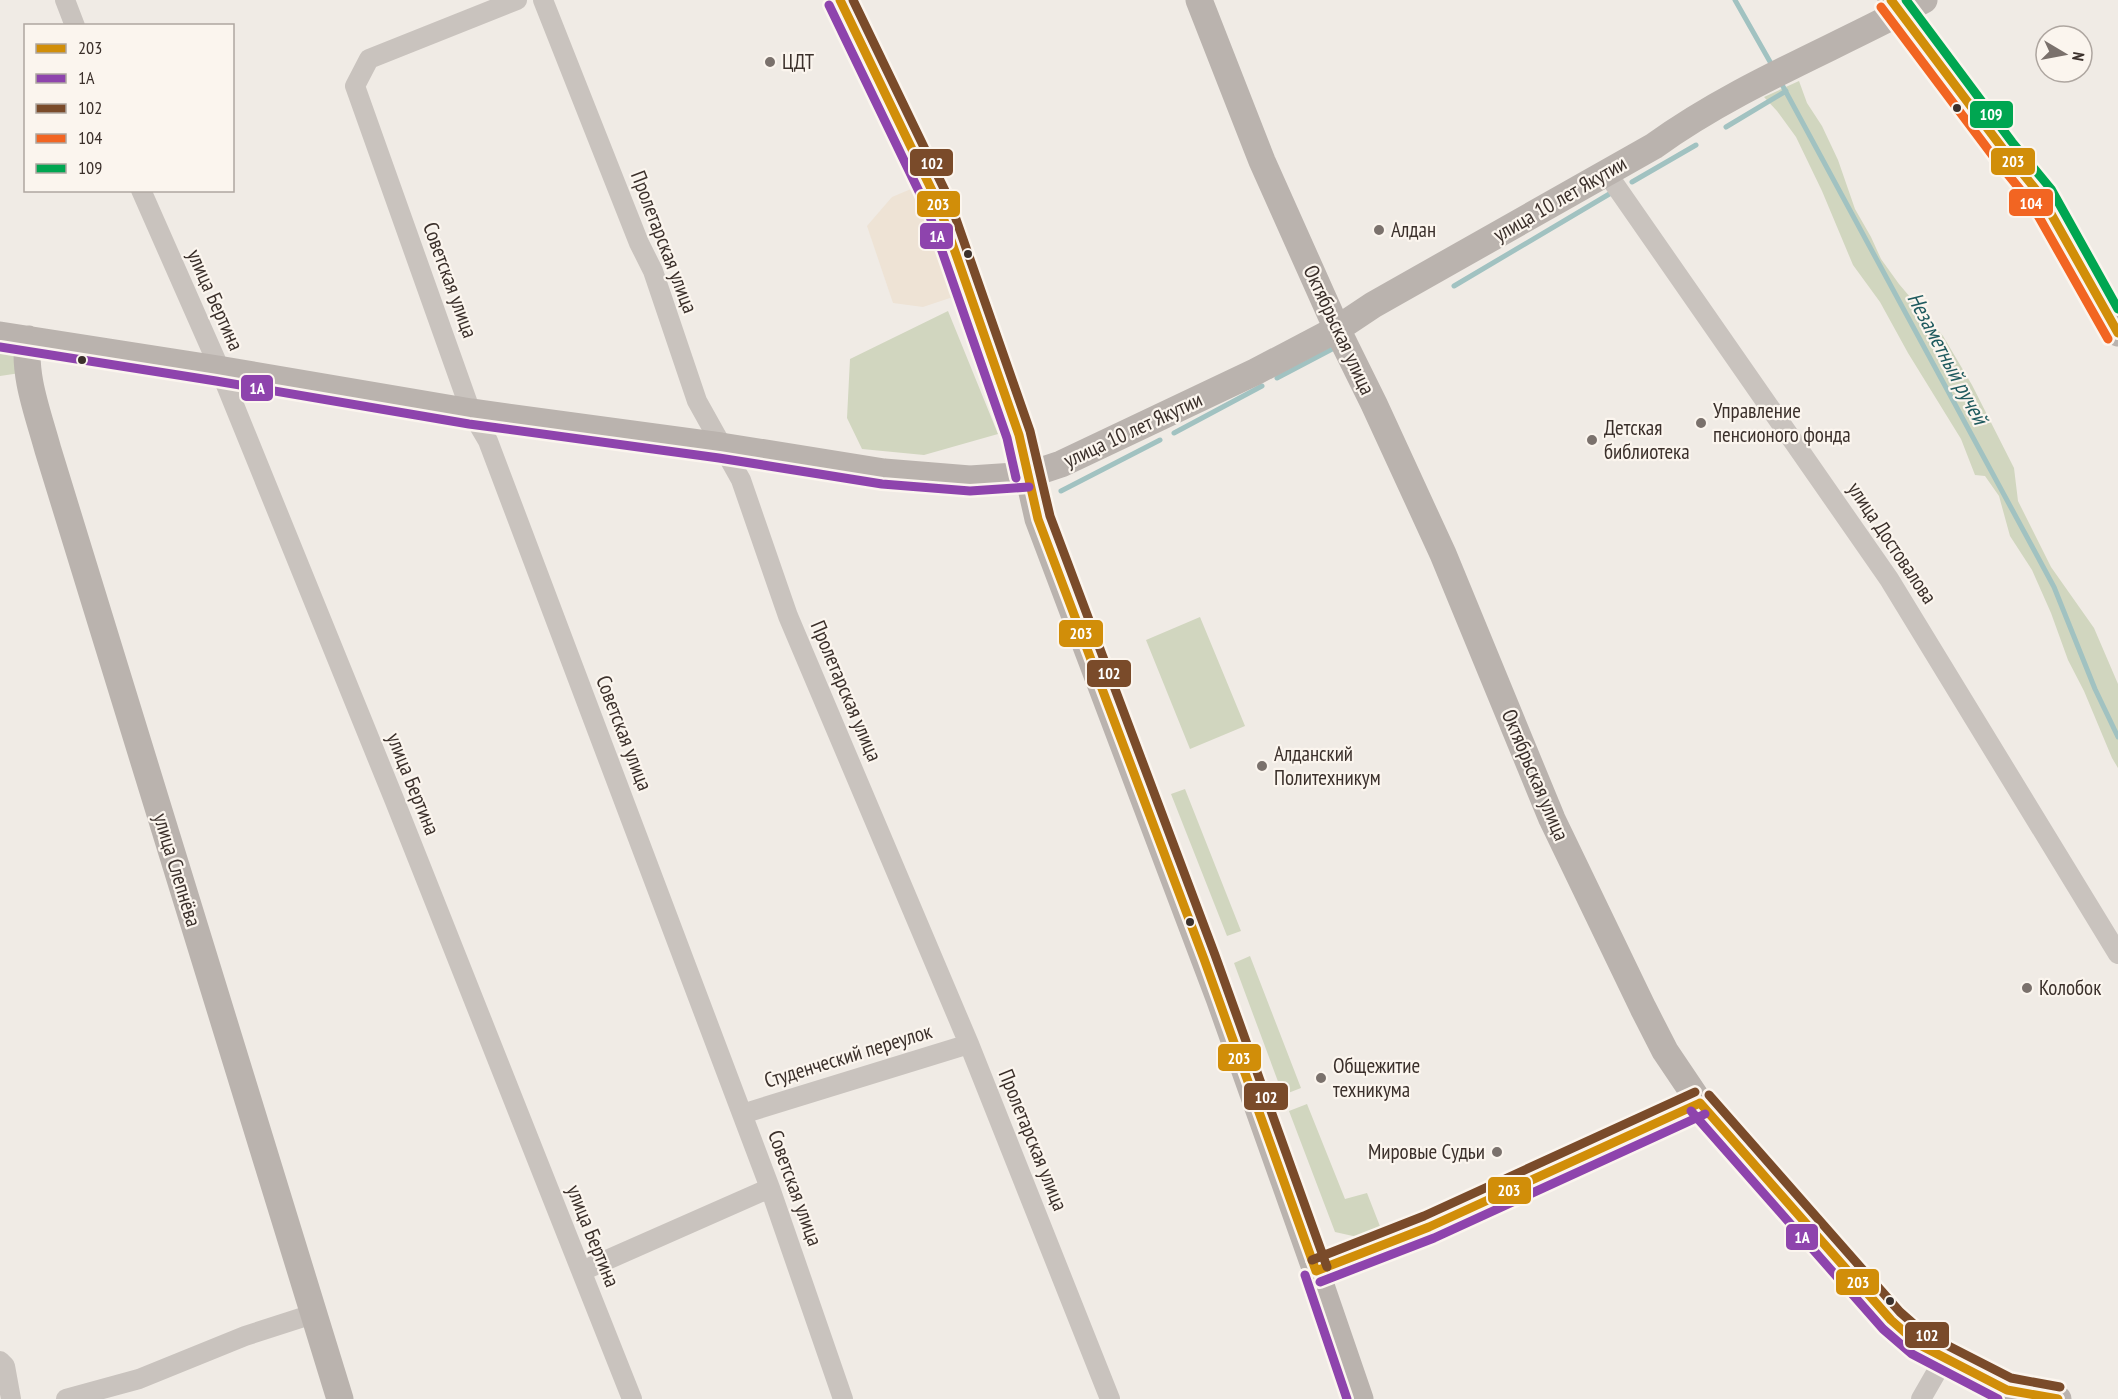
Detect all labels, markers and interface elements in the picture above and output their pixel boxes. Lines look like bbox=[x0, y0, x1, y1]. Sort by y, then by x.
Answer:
legend bbox=[24, 24, 234, 192]
north arrow bbox=[2034, 24, 2094, 84]
text: 203 bbox=[78, 36, 102, 59]
place label: ЦДТ bbox=[782, 48, 815, 75]
text: N bbox=[2068, 51, 2089, 63]
marker: ЦДТ bbox=[763, 55, 777, 69]
text: 1А bbox=[78, 66, 95, 89]
text: 102 bbox=[78, 96, 102, 119]
line badge: 109 bbox=[1969, 100, 2014, 129]
unlabelled marker bbox=[1951, 102, 1963, 114]
text: 109 bbox=[1980, 104, 2002, 124]
text: 104 bbox=[78, 126, 102, 149]
line badge: 203 bbox=[1990, 147, 2036, 176]
line badge: 102 bbox=[909, 148, 954, 177]
street label: улица 10 лет Якутии bbox=[1488, 149, 1631, 248]
text: 203 bbox=[2002, 151, 2024, 171]
text: 102 bbox=[921, 153, 943, 173]
text: 109 bbox=[78, 156, 102, 179]
street label: Пролетарская улица bbox=[625, 167, 704, 317]
line badge: 104 bbox=[2008, 188, 2054, 217]
line badge: 203 bbox=[916, 190, 961, 218]
text: 104 bbox=[2020, 193, 2043, 213]
text: 203 bbox=[927, 194, 949, 214]
place label: Алдан bbox=[1391, 216, 1436, 243]
street label: Советская улица bbox=[417, 218, 484, 341]
line badge: 1А bbox=[919, 222, 954, 250]
marker: Алдан bbox=[1372, 223, 1386, 237]
text: 1А bbox=[929, 226, 946, 246]
street label: улица Бертина bbox=[181, 245, 250, 355]
unlabelled marker bbox=[962, 248, 974, 260]
street label: Октябрьская улица bbox=[1298, 261, 1381, 399]
water label: Незаметный ручей bbox=[1901, 287, 1996, 431]
unlabelled marker bbox=[76, 354, 88, 366]
line badge: 1А bbox=[240, 374, 274, 402]
text: 1А bbox=[249, 378, 266, 398]
street label: улица 10 лет Якутии bbox=[1059, 386, 1206, 473]
place label: Управление пенсионого фонда bbox=[1713, 397, 1851, 448]
place label: Детская библиотека bbox=[1604, 414, 1690, 465]
marker: Управление пенсионого фонда bbox=[1694, 416, 1708, 430]
marker: Детская библиотека bbox=[1585, 433, 1599, 447]
street label: улица Достовалова bbox=[1842, 477, 1943, 609]
street label: Пролетарская улица bbox=[805, 616, 888, 765]
line badge: 203 bbox=[1058, 619, 1104, 648]
text: 203 bbox=[1070, 623, 1092, 643]
line badge: 102 bbox=[1086, 659, 1132, 688]
text: 102 bbox=[1098, 663, 1120, 683]
street label: Советская улица bbox=[590, 671, 659, 794]
street label: Октябрьская улица bbox=[1496, 705, 1575, 845]
street label: улица Бертина bbox=[381, 729, 446, 839]
place label: Алданский Политехникум bbox=[1274, 740, 1381, 791]
marker: Алданский Политехникум bbox=[1255, 759, 1269, 773]
street label: улица Слепнёва bbox=[147, 810, 208, 930]
unlabelled marker bbox=[1184, 916, 1196, 928]
place label: Колобок bbox=[2039, 974, 2101, 1001]
marker: Колобок bbox=[2020, 981, 2034, 995]
street label: Студенческий переулок bbox=[761, 1017, 935, 1094]
line badge: 203 bbox=[1217, 1043, 1262, 1072]
text: 203 bbox=[1228, 1048, 1250, 1068]
place label: Общежитие техникума bbox=[1333, 1052, 1420, 1103]
street label: Пролетарская улица bbox=[993, 1065, 1074, 1215]
marker: Общежитие техникума bbox=[1314, 1071, 1328, 1085]
line badge: 102 bbox=[1243, 1082, 1289, 1111]
text: 102 bbox=[1255, 1087, 1277, 1107]
street label: Советская улица bbox=[762, 1126, 829, 1249]
place label: Мировые Судьи bbox=[1368, 1138, 1485, 1165]
marker: Мировые Судьи bbox=[1490, 1145, 1504, 1159]
line badge: 203 bbox=[1487, 1176, 1532, 1205]
text: 203 bbox=[1498, 1180, 1520, 1200]
street label: улица Бертина bbox=[561, 1181, 626, 1291]
line badge: 1А bbox=[1785, 1223, 1819, 1251]
text: 1А bbox=[1794, 1227, 1811, 1247]
line badge: 203 bbox=[1835, 1268, 1880, 1296]
text: 203 bbox=[1847, 1272, 1869, 1292]
unlabelled marker bbox=[1884, 1295, 1896, 1307]
line badge: 102 bbox=[1904, 1321, 1950, 1349]
text: 102 bbox=[1916, 1325, 1938, 1345]

